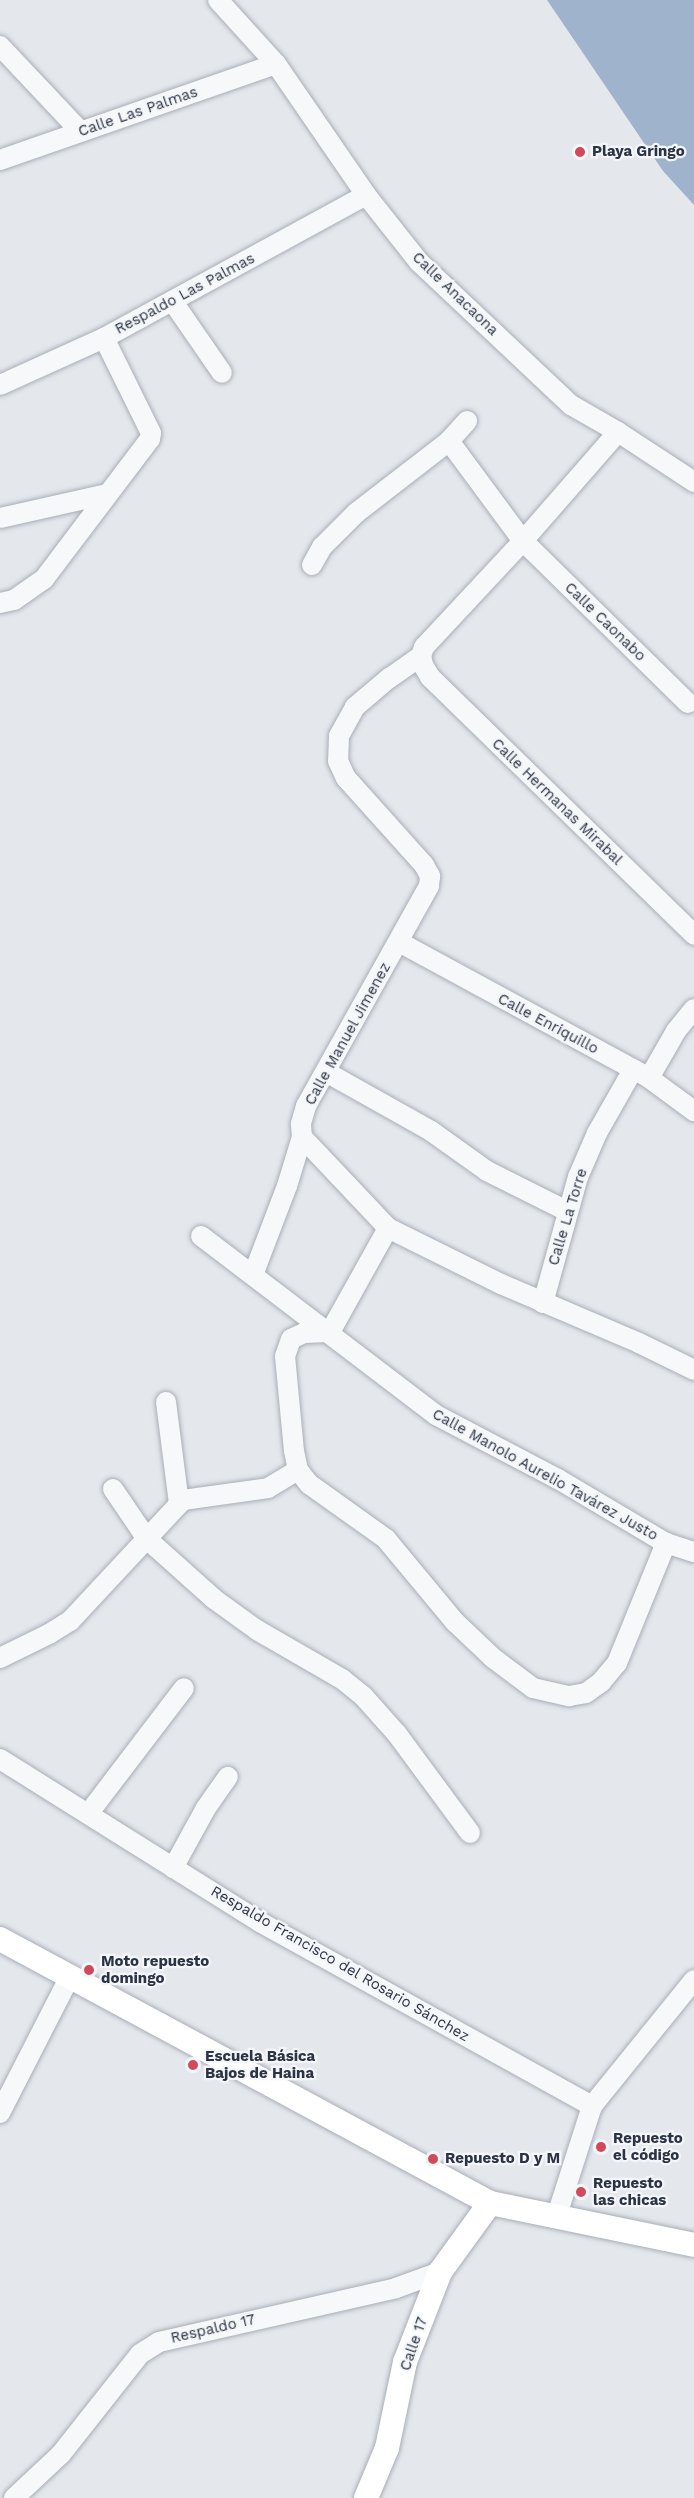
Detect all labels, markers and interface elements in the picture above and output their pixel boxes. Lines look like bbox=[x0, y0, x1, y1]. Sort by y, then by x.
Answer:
street label: Calle Las Palmas bbox=[76, 83, 200, 141]
place label: Playa Gringo bbox=[592, 143, 685, 161]
marker: Playa Gringo bbox=[573, 145, 587, 159]
street label: Calle Anacaona bbox=[408, 248, 502, 340]
street label: Respaldo Las Palmas bbox=[112, 250, 258, 338]
street label: Calle Caonabo bbox=[561, 579, 649, 665]
street label: Calle Hermanas Mirabal bbox=[488, 735, 626, 869]
street label: Calle Manuel Jimenez bbox=[301, 959, 395, 1109]
street label: Calle Enriquillo bbox=[495, 990, 601, 1058]
street label: Calle La Torre bbox=[545, 1166, 591, 1268]
street label: Calle Manolo Aurelio Tavárez Justo bbox=[428, 1405, 662, 1545]
street label: Respaldo Francisco del Rosario Sánchez bbox=[207, 1882, 473, 2046]
place label: Moto repuesto domingo bbox=[101, 1952, 209, 1987]
marker: Moto repuesto domingo bbox=[82, 1963, 96, 1977]
place label: Escuela Básica Bajos de Haina bbox=[205, 2047, 315, 2082]
marker: Escuela Básica Bajos de Haina bbox=[186, 2058, 200, 2072]
place label: Repuesto el código bbox=[613, 2129, 683, 2164]
marker: Repuesto el código bbox=[594, 2140, 608, 2154]
place label: Repuesto D y M bbox=[445, 2150, 561, 2168]
marker: Repuesto D y M bbox=[426, 2152, 440, 2166]
place label: Repuesto las chicas bbox=[593, 2174, 666, 2209]
marker: Repuesto las chicas bbox=[574, 2185, 588, 2199]
street label: Respaldo 17 bbox=[169, 2310, 257, 2348]
street label: Calle 17 bbox=[396, 2315, 432, 2373]

